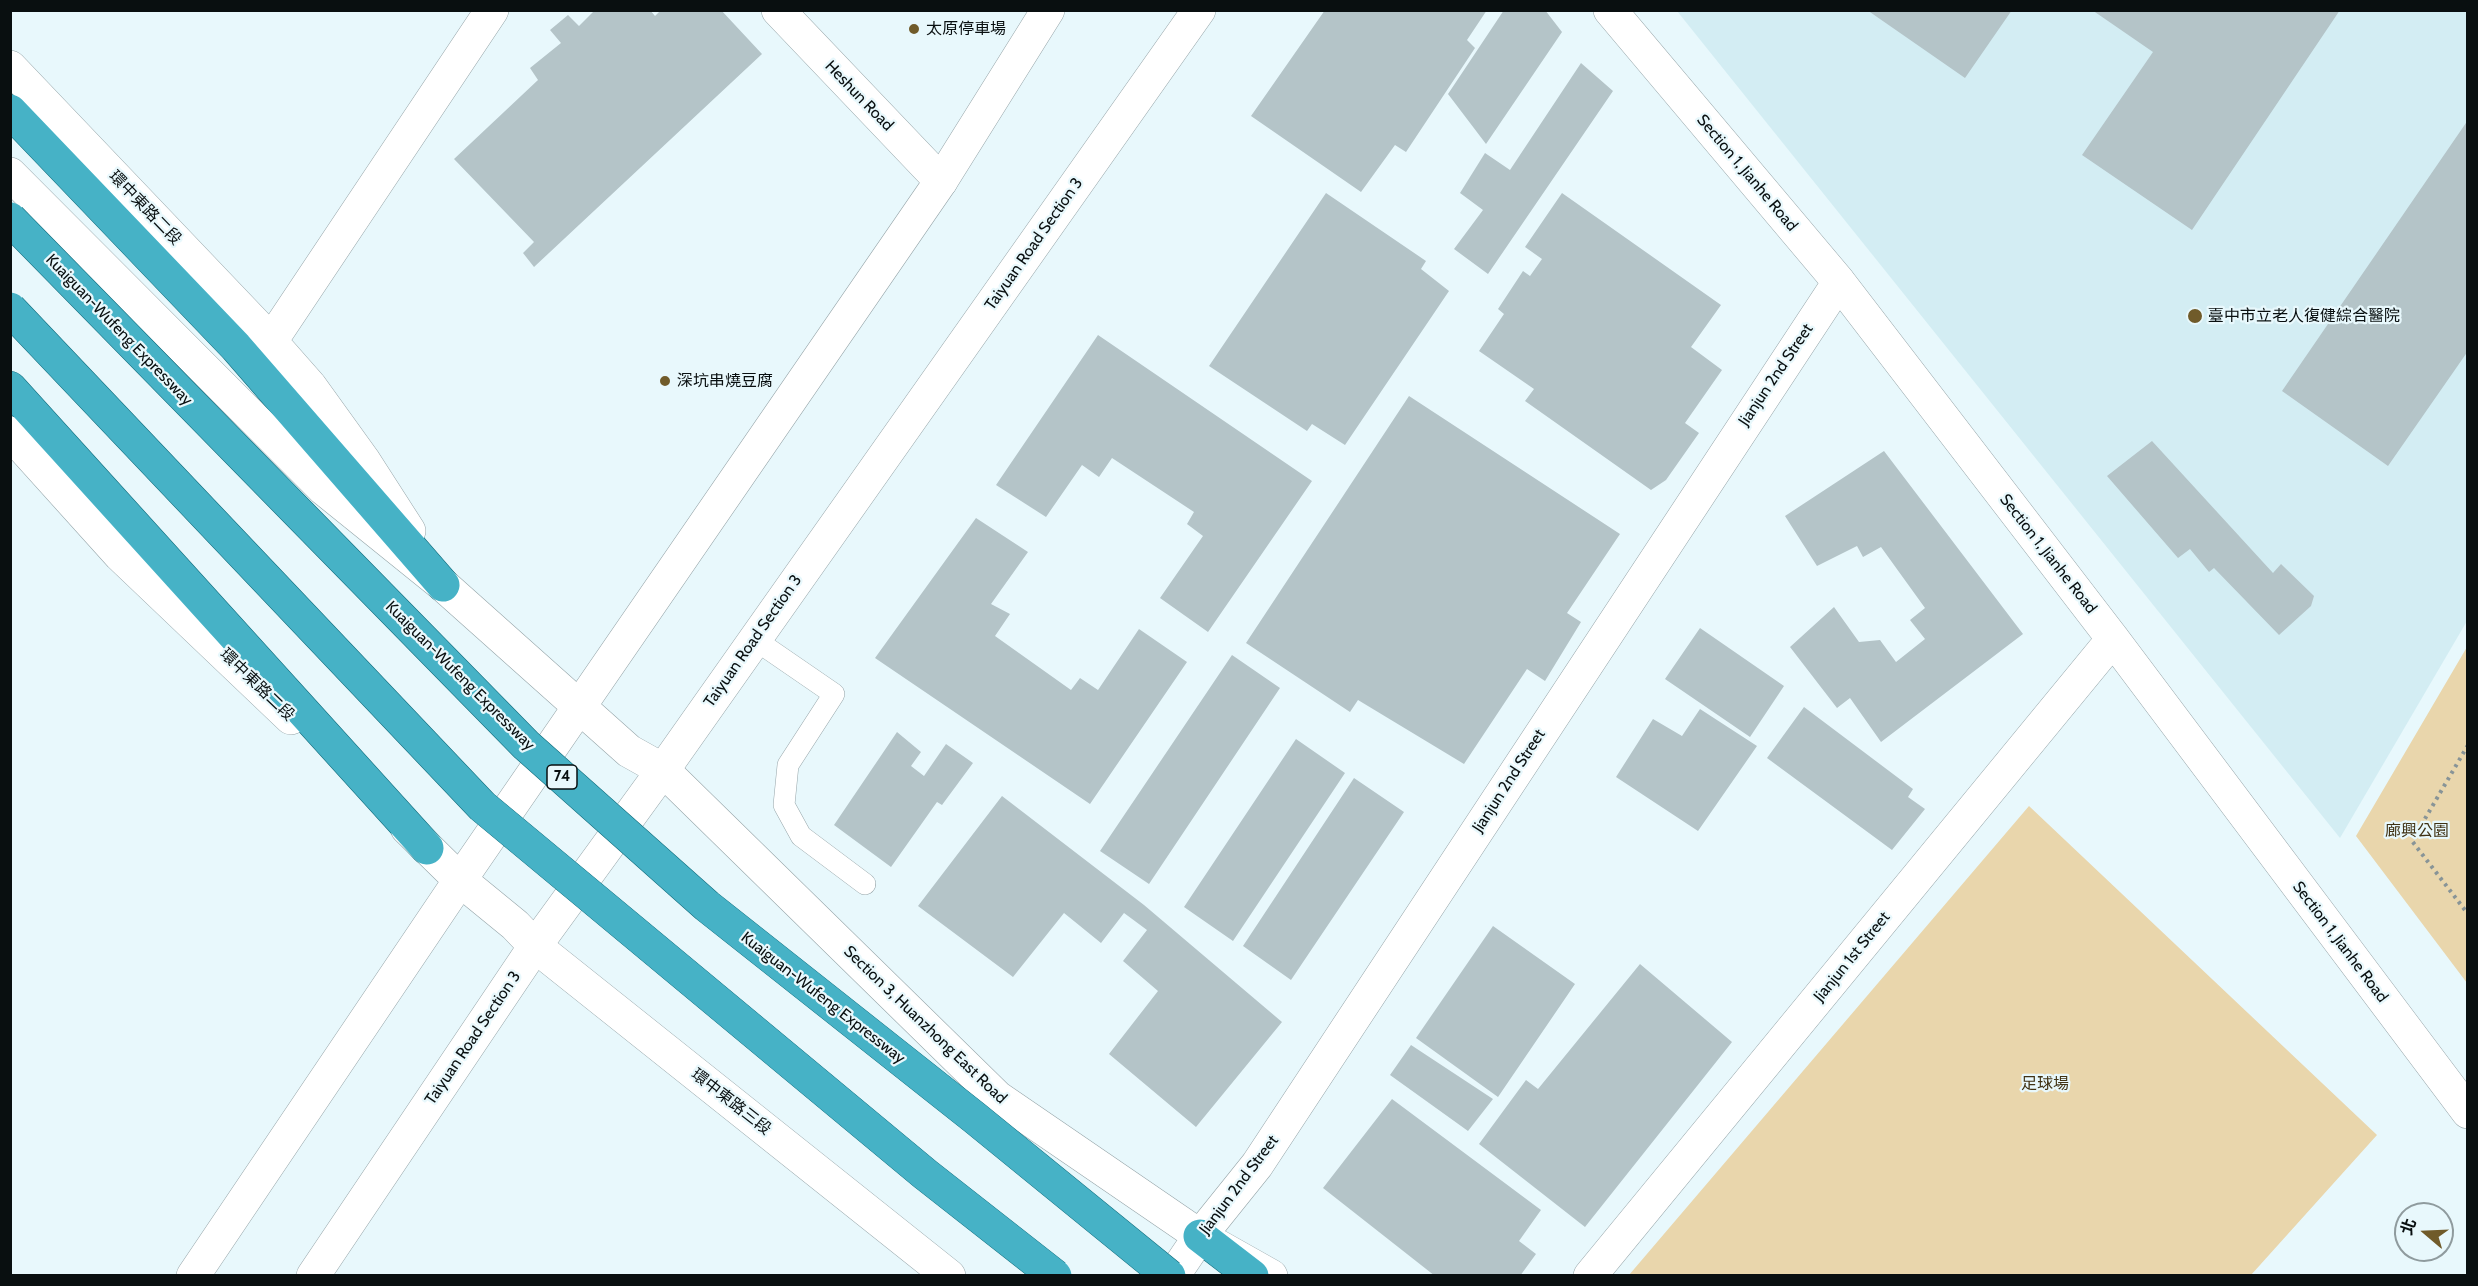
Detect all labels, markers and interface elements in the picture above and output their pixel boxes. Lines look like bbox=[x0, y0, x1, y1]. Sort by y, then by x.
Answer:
place label: 太原停車場 bbox=[926, 19, 1006, 39]
marker: 太原停車場 bbox=[907, 22, 921, 36]
street label: Heshun Road bbox=[821, 57, 897, 135]
street label: Section 1, Jianhe Road bbox=[1693, 111, 1801, 235]
street label: 環中東路二段 bbox=[105, 167, 185, 249]
street label: Taiyuan Road Section 3 bbox=[981, 174, 1087, 314]
street label: Kuaiguan-Wufeng Expressway bbox=[41, 250, 197, 410]
place label: 臺中市立老人復健綜合醫院 bbox=[2208, 306, 2400, 326]
marker: 臺中市立老人復健綜合醫院 bbox=[2186, 307, 2204, 325]
street label: Jianjun 2nd Street bbox=[1735, 320, 1817, 430]
place label: 深坑串燒豆腐 bbox=[677, 371, 773, 391]
marker: 深坑串燒豆腐 bbox=[658, 374, 672, 388]
street label: Section 1, Jianhe Road bbox=[1995, 490, 2101, 618]
street label: Taiyuan Road Section 3 bbox=[700, 571, 806, 711]
street label: Kuaiguan-Wufeng Expressway bbox=[381, 597, 539, 755]
street label: 環中東路二段 bbox=[216, 645, 298, 725]
street label: Jianjun 2nd Street bbox=[1468, 726, 1550, 836]
road number: 74 bbox=[547, 765, 577, 789]
park label: 廊興公園 bbox=[2385, 821, 2449, 841]
street label: Section 1, Jianhe Road bbox=[2288, 878, 2392, 1006]
street label: Jianjun 1st Street bbox=[1810, 908, 1894, 1006]
street label: Kuaiguan-Wufeng Expressway bbox=[737, 928, 909, 1068]
street label: Section 3, Huanzhong East Road bbox=[840, 942, 1010, 1108]
street label: Taiyuan Road Section 3 bbox=[421, 967, 525, 1109]
street label: 環中東路三段 bbox=[687, 1065, 775, 1139]
park label: 足球場 bbox=[2021, 1074, 2069, 1094]
street label: Jianjun 2nd Street bbox=[1195, 1132, 1283, 1238]
north arrow bbox=[2394, 1202, 2454, 1262]
text: 北 bbox=[2397, 1216, 2420, 1237]

